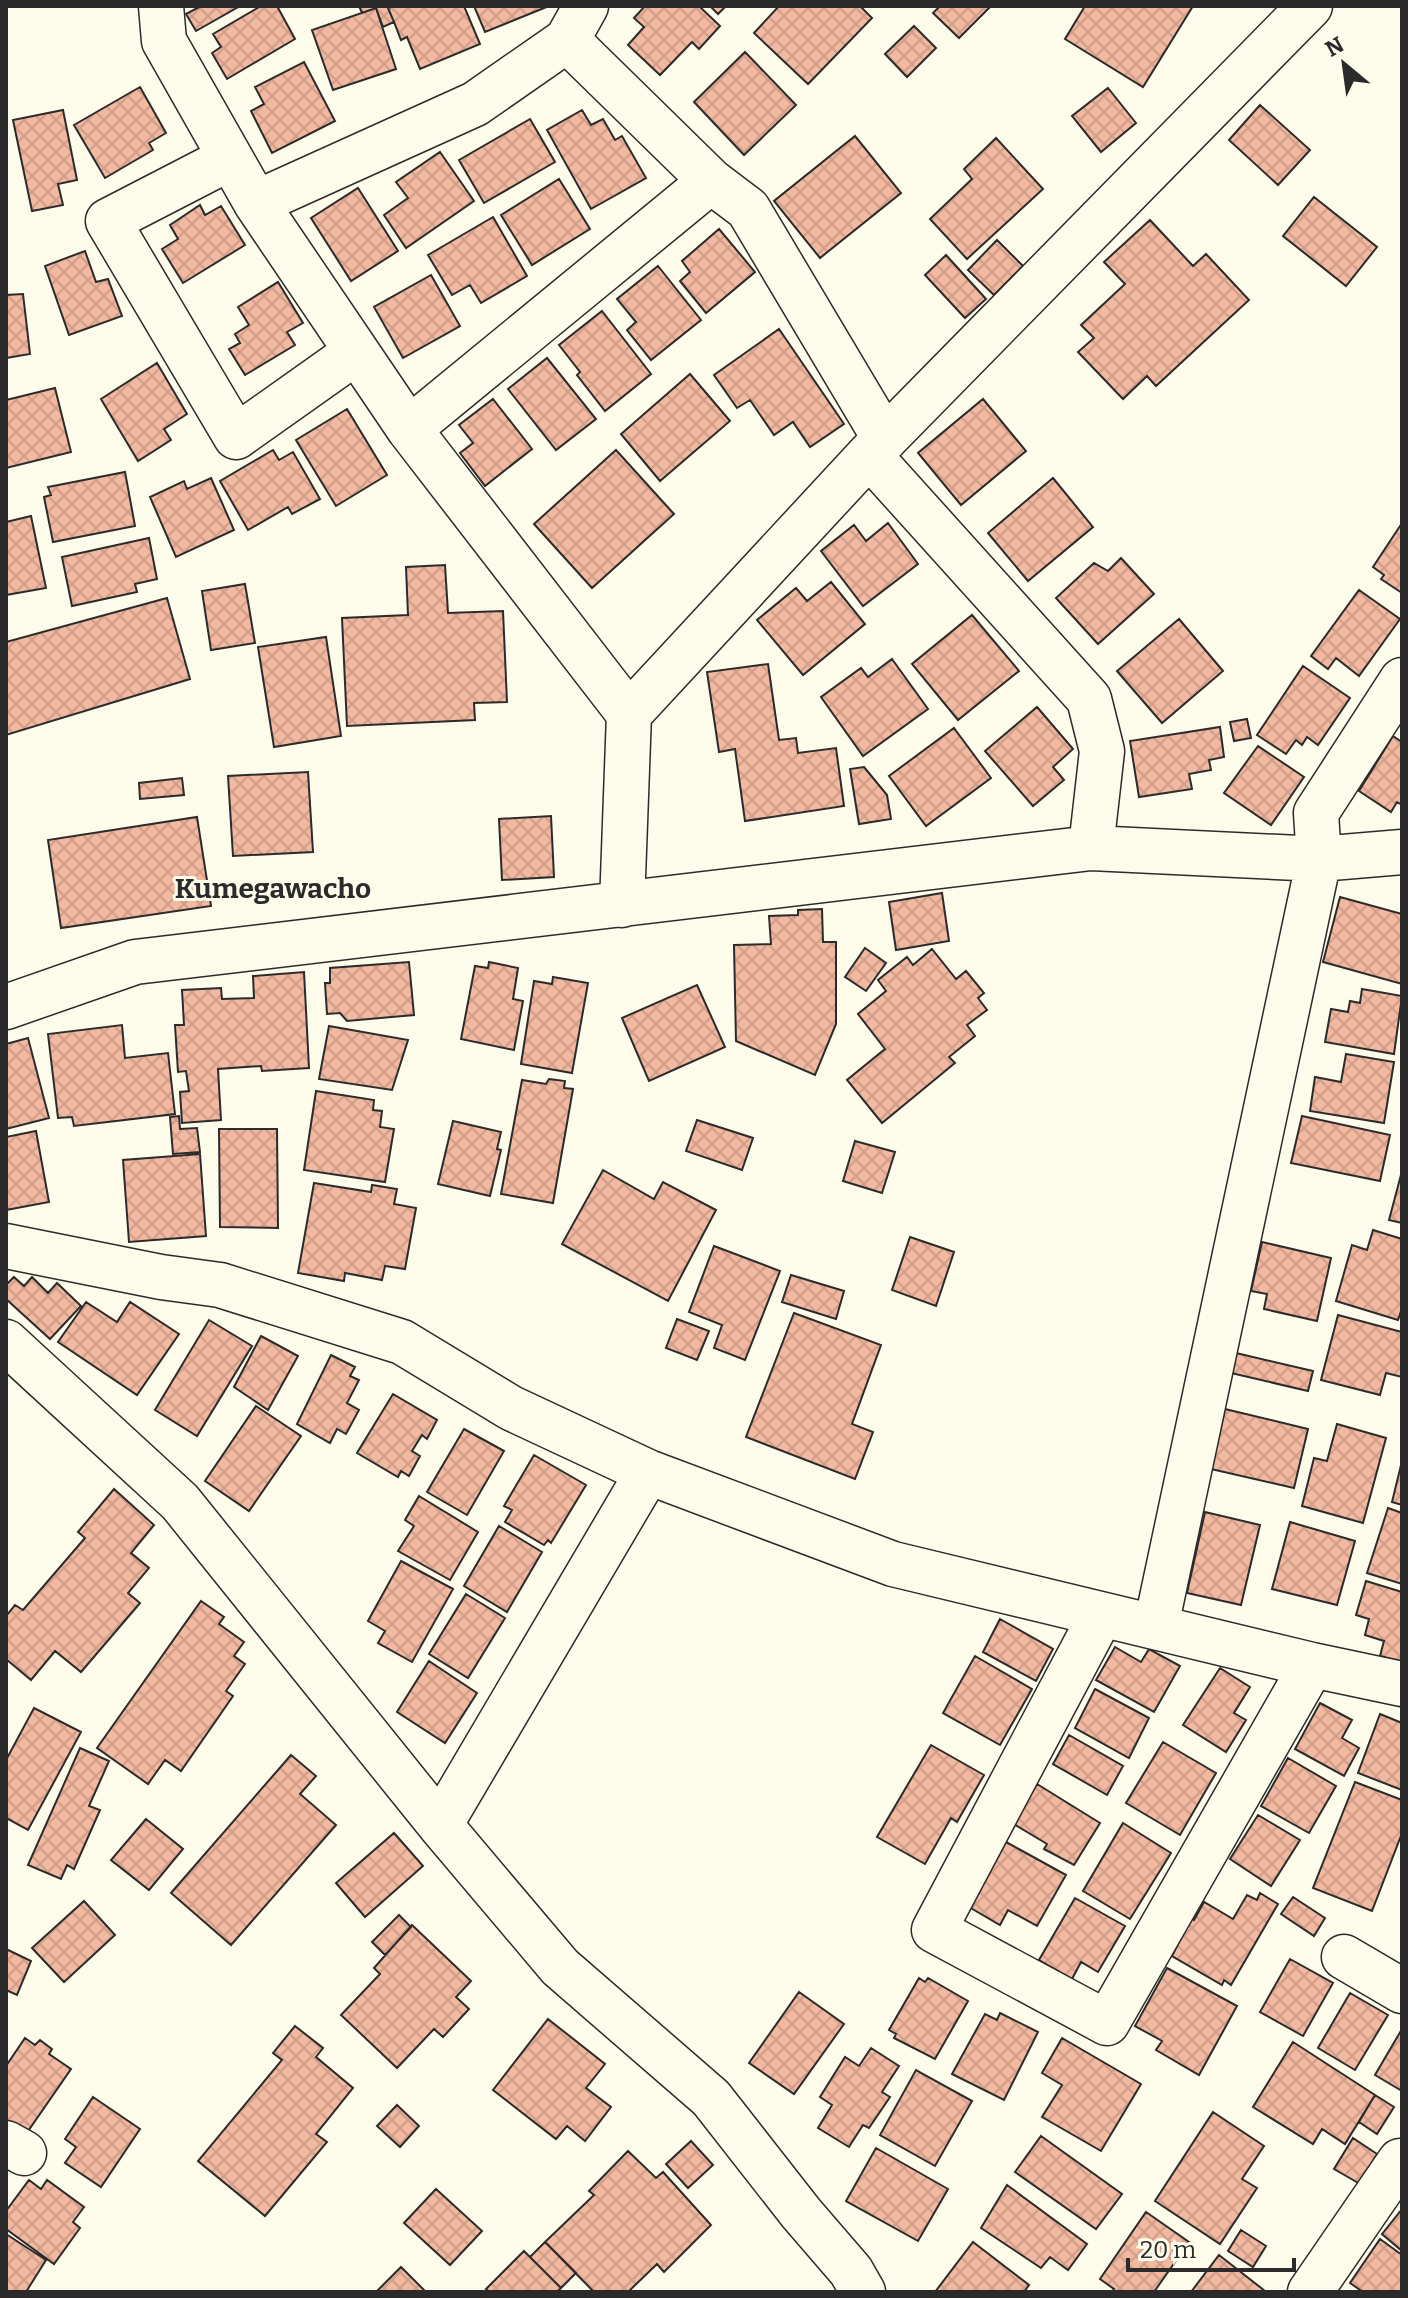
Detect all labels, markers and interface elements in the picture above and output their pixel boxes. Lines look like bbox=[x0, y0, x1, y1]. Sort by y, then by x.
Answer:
north arrow bbox=[1304, 24, 1384, 104]
text: N bbox=[1321, 31, 1349, 63]
district label: Kumegawacho bbox=[175, 872, 371, 905]
scale bar bbox=[1128, 2222, 1294, 2272]
text: 20 m bbox=[1140, 2236, 1196, 2264]

